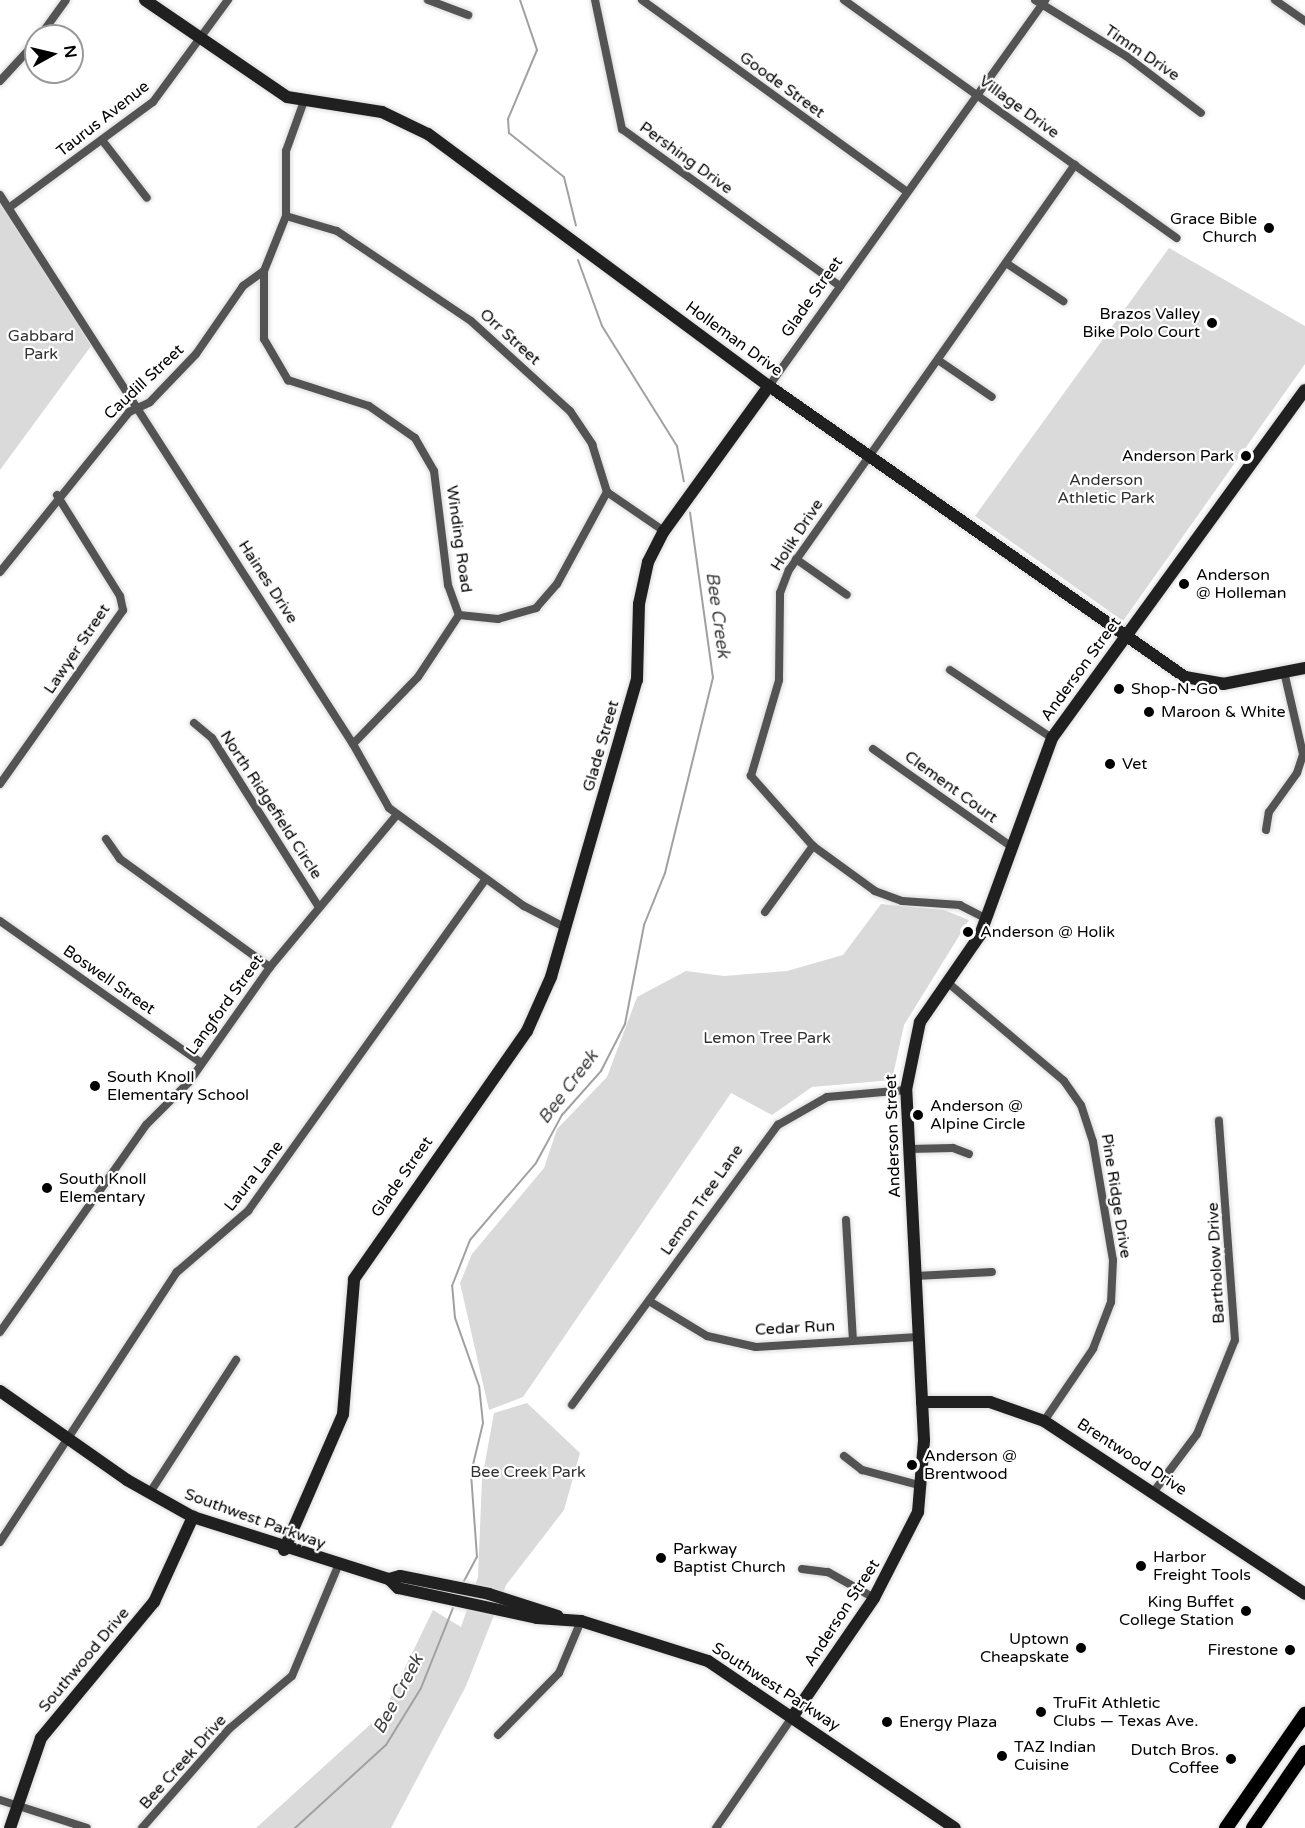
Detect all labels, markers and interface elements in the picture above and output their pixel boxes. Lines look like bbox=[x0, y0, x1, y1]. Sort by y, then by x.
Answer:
street label: Timm Drive bbox=[1101, 21, 1183, 85]
north arrow bbox=[24, 24, 84, 84]
text: N bbox=[59, 44, 81, 60]
street label: Goode Street bbox=[736, 48, 828, 122]
street label: Village Drive bbox=[975, 71, 1063, 143]
street label: Taurus Avenue bbox=[53, 77, 153, 161]
street label: Pershing Drive bbox=[636, 118, 736, 198]
place label: Grace Bible Church bbox=[1170, 209, 1257, 247]
marker: Grace Bible Church bbox=[1262, 221, 1276, 235]
street label: Glade Street bbox=[777, 253, 847, 341]
street label: Holleman Drive bbox=[682, 297, 786, 381]
place label: Brazos Valley Bike Polo Court bbox=[1083, 304, 1200, 342]
street label: Orr Street bbox=[476, 305, 544, 369]
marker: Brazos Valley Bike Polo Court bbox=[1205, 316, 1219, 330]
park label: Gabbard Park bbox=[8, 326, 74, 364]
street label: Caudill Street bbox=[100, 340, 188, 424]
place label: Anderson Park bbox=[1122, 446, 1234, 466]
marker: Anderson Park bbox=[1239, 449, 1253, 463]
park label: Anderson Athletic Park bbox=[1057, 470, 1155, 508]
street label: Winding Road bbox=[442, 484, 476, 594]
street label: Holik Drive bbox=[767, 495, 827, 575]
street label: Haines Drive bbox=[234, 537, 302, 627]
place label: Anderson @ Holleman bbox=[1196, 565, 1287, 603]
water label: Bee Creek bbox=[701, 571, 735, 659]
marker: Anderson @ Holleman bbox=[1177, 577, 1191, 591]
street label: Lawyer Street bbox=[40, 600, 114, 698]
street label: Anderson Street bbox=[1037, 613, 1125, 725]
place label: Shop-N-Go bbox=[1131, 679, 1218, 699]
marker: Shop-N-Go bbox=[1112, 682, 1126, 696]
street label: Glade Street bbox=[579, 698, 623, 794]
place label: Maroon & White bbox=[1161, 702, 1286, 722]
marker: Maroon & White bbox=[1142, 705, 1156, 719]
street label: North Ridgefield Circle bbox=[216, 727, 326, 883]
street label: Clement Court bbox=[901, 747, 1001, 827]
place label: Vet bbox=[1122, 754, 1147, 774]
marker: Vet bbox=[1103, 757, 1117, 771]
place label: Anderson @ Holik bbox=[980, 922, 1115, 942]
marker: Anderson @ Holik bbox=[961, 925, 975, 939]
street label: Boswell Street bbox=[59, 941, 159, 1019]
street label: Langford Street bbox=[182, 951, 268, 1059]
park label: Lemon Tree Park bbox=[703, 1028, 831, 1048]
water label: Bee Creek bbox=[533, 1046, 603, 1128]
place label: South Knoll Elementary School bbox=[107, 1067, 249, 1105]
street label: Anderson Street bbox=[881, 1074, 905, 1198]
marker: South Knoll Elementary School bbox=[88, 1079, 102, 1093]
place label: Anderson @ Alpine Circle bbox=[930, 1096, 1025, 1134]
marker: Anderson @ Alpine Circle bbox=[911, 1108, 925, 1122]
street label: Pine Ridge Drive bbox=[1097, 1132, 1135, 1260]
street label: Glade Street bbox=[367, 1133, 437, 1221]
street label: Laura Lane bbox=[221, 1137, 287, 1215]
street label: Lemon Tree Lane bbox=[657, 1141, 747, 1259]
place label: South Knoll Elementary bbox=[59, 1169, 147, 1207]
marker: South Knoll Elementary bbox=[40, 1181, 54, 1195]
street label: Bartholow Drive bbox=[1203, 1202, 1229, 1324]
street label: Cedar Run bbox=[754, 1316, 836, 1340]
street label: Brentwood Drive bbox=[1073, 1414, 1191, 1500]
place label: Anderson @ Brentwood bbox=[924, 1446, 1017, 1484]
marker: Anderson @ Brentwood bbox=[905, 1458, 919, 1472]
park label: Bee Creek Park bbox=[470, 1462, 586, 1482]
street label: Southwest Parkway bbox=[182, 1485, 328, 1553]
place label: Parkway Baptist Church bbox=[673, 1539, 786, 1577]
place label: Harbor Freight Tools bbox=[1153, 1547, 1251, 1585]
marker: Parkway Baptist Church bbox=[654, 1551, 668, 1565]
street label: Anderson Street bbox=[800, 1556, 884, 1670]
marker: Harbor Freight Tools bbox=[1134, 1559, 1148, 1573]
place label: King Buffet College Station bbox=[1119, 1592, 1234, 1630]
street label: Southwood Drive bbox=[35, 1604, 133, 1716]
marker: King Buffet College Station bbox=[1239, 1604, 1253, 1618]
place label: Uptown Cheapskate bbox=[980, 1629, 1069, 1667]
street label: Southwest Parkway bbox=[708, 1638, 844, 1736]
place label: Firestone bbox=[1207, 1640, 1278, 1660]
marker: Uptown Cheapskate bbox=[1074, 1641, 1088, 1655]
marker: Firestone bbox=[1283, 1643, 1297, 1657]
water label: Bee Creek bbox=[368, 1651, 428, 1737]
place label: TruFit Athletic Clubs — Texas Ave. bbox=[1053, 1693, 1198, 1731]
marker: TruFit Athletic Clubs — Texas Ave. bbox=[1034, 1705, 1048, 1719]
street label: Bee Creek Drive bbox=[136, 1711, 230, 1813]
place label: Energy Plaza bbox=[899, 1712, 997, 1732]
marker: Energy Plaza bbox=[880, 1715, 894, 1729]
place label: TAZ Indian Cuisine bbox=[1014, 1737, 1096, 1775]
place label: Dutch Bros. Coffee bbox=[1131, 1740, 1219, 1778]
marker: TAZ Indian Cuisine bbox=[995, 1749, 1009, 1763]
marker: Dutch Bros. Coffee bbox=[1224, 1752, 1238, 1766]

